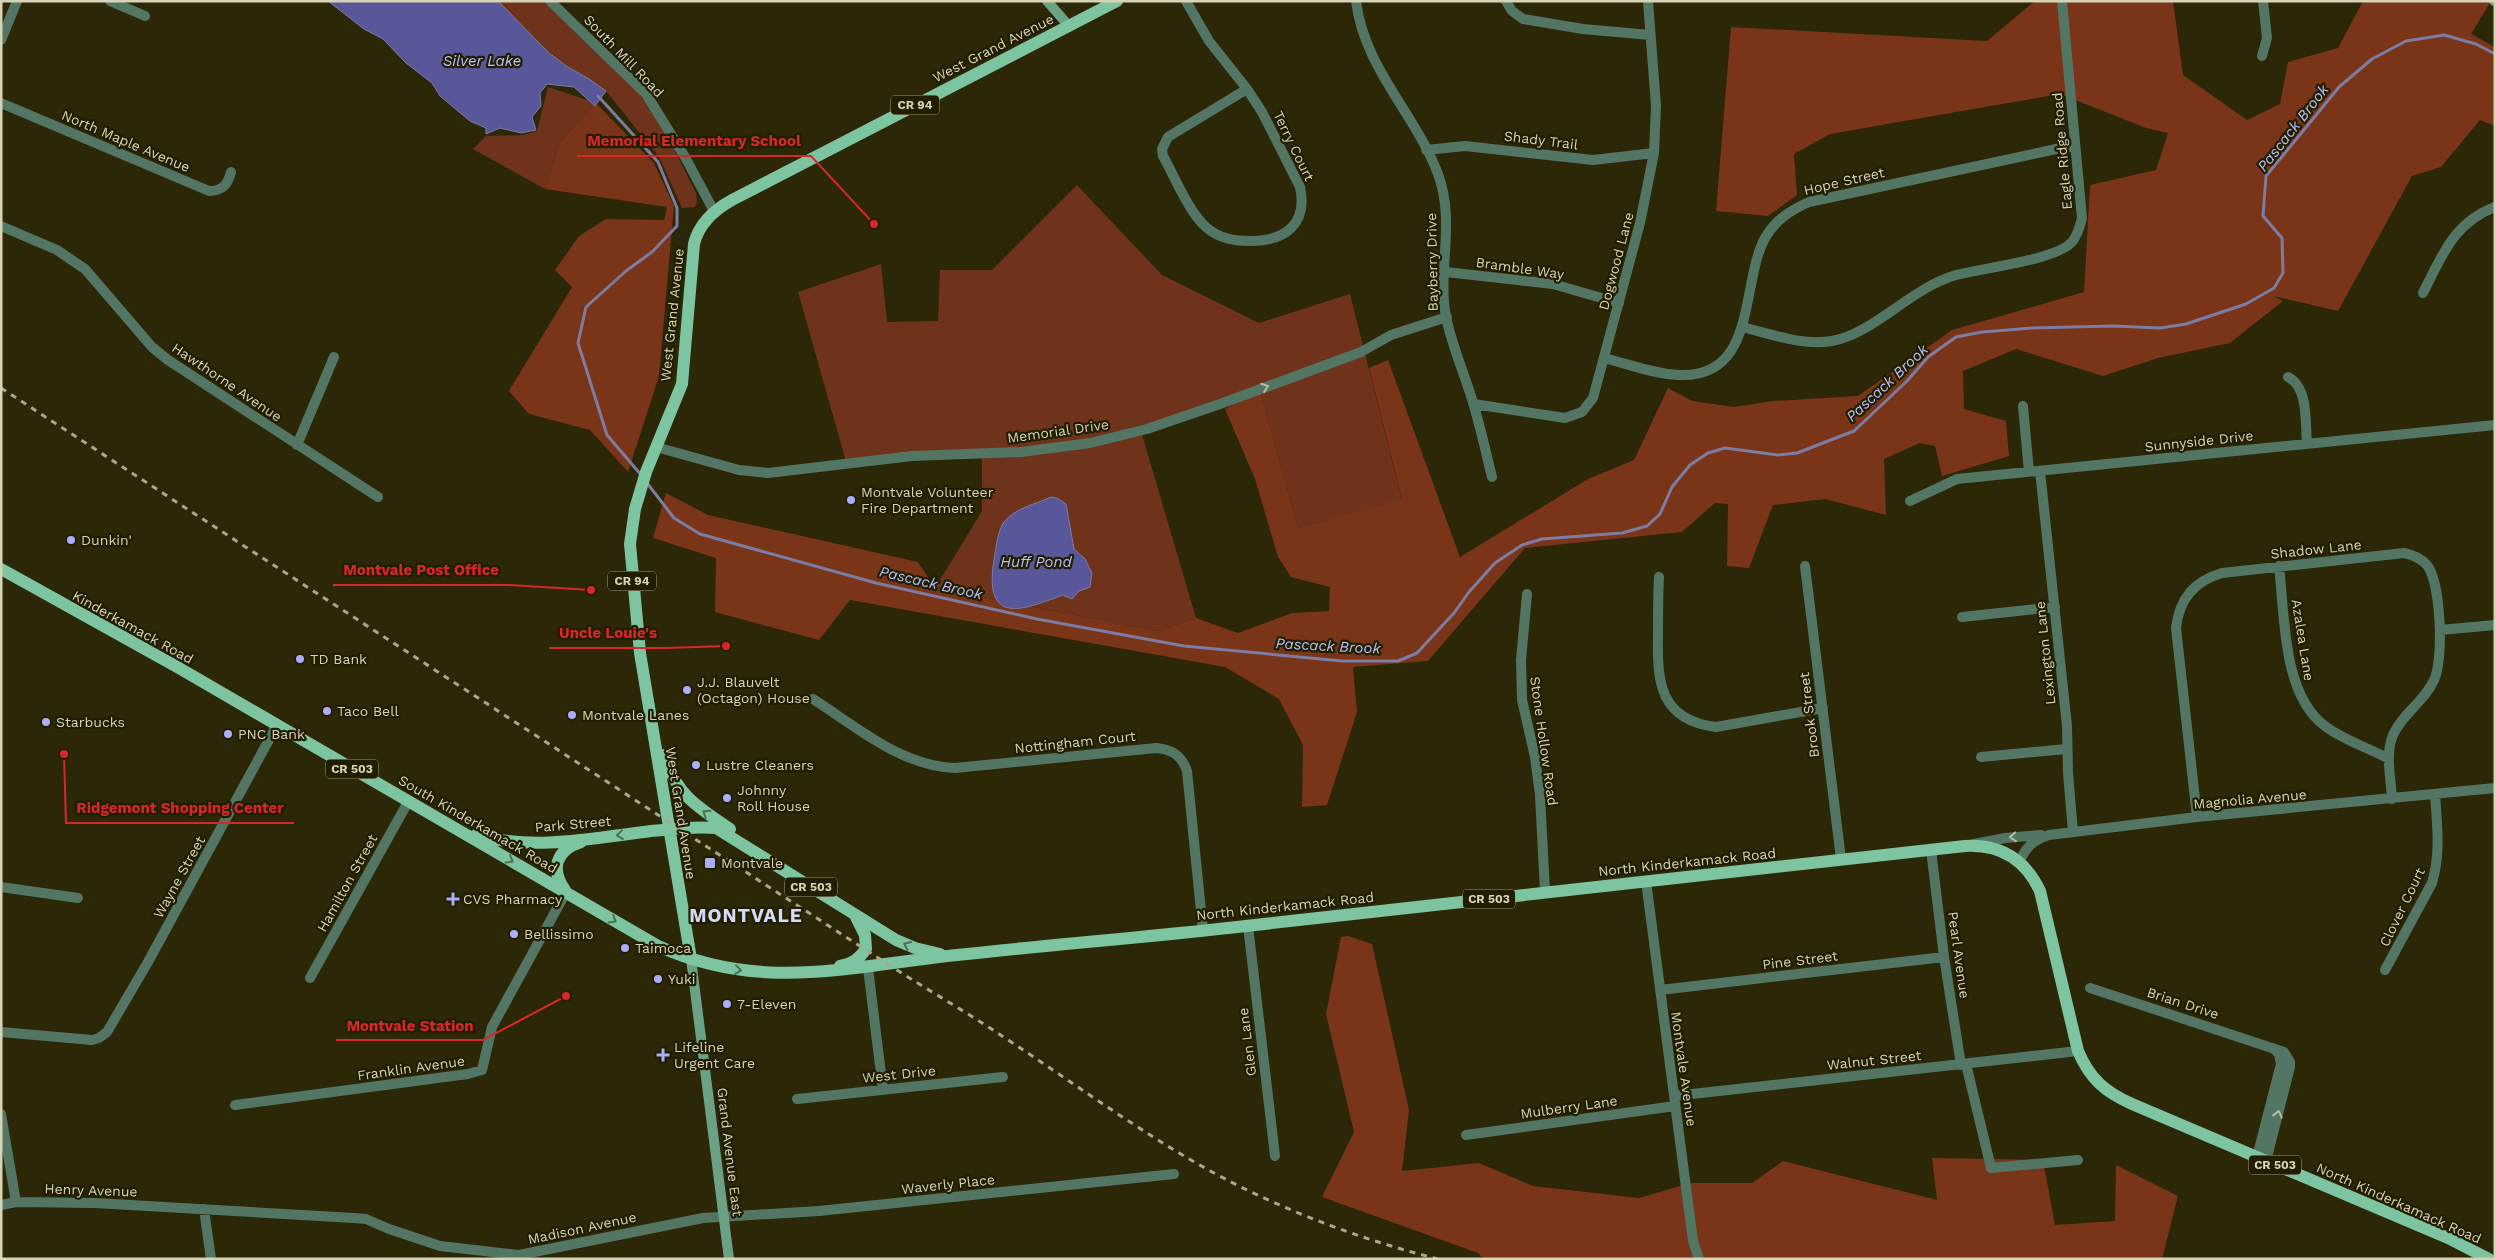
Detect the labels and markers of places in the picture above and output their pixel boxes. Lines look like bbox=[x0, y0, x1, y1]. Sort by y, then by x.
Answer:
callout: Memorial Elementary School bbox=[577, 126, 811, 156]
place label: Montvale Volunteer Fire Department bbox=[861, 484, 994, 516]
marker: Montvale Volunteer Fire Department bbox=[845, 494, 857, 506]
place label: Dunkin' bbox=[81, 532, 132, 548]
marker: Dunkin' bbox=[65, 534, 77, 546]
callout: Montvale Post Office bbox=[333, 555, 509, 585]
callout: Uncle Louie's bbox=[549, 618, 667, 648]
place label: TD Bank bbox=[310, 651, 367, 667]
marker: TD Bank bbox=[294, 653, 306, 665]
place label: J.J. Blauvelt (Octagon) House bbox=[697, 674, 810, 706]
marker: J.J. Blauvelt (Octagon) House bbox=[681, 684, 693, 696]
place label: Taco Bell bbox=[337, 703, 399, 719]
marker: Taco Bell bbox=[321, 705, 333, 717]
place label: Montvale Lanes bbox=[582, 707, 689, 723]
marker: Montvale Lanes bbox=[566, 709, 578, 721]
place label: Starbucks bbox=[56, 714, 125, 730]
marker: Starbucks bbox=[40, 716, 52, 728]
place label: PNC Bank bbox=[238, 726, 305, 742]
marker: PNC Bank bbox=[222, 728, 234, 740]
place label: Lustre Cleaners bbox=[706, 757, 814, 773]
marker: Lustre Cleaners bbox=[690, 759, 702, 771]
place label: Johnny Roll House bbox=[737, 782, 810, 814]
marker: Johnny Roll House bbox=[721, 792, 733, 804]
callout: Ridgemont Shopping Center bbox=[66, 793, 294, 823]
place label: Montvale bbox=[721, 855, 783, 871]
marker: Montvale bbox=[703, 856, 717, 870]
place label: CVS Pharmacy bbox=[463, 891, 563, 907]
marker: CVS Pharmacy bbox=[447, 893, 459, 905]
place label: Bellissimo bbox=[524, 926, 594, 942]
marker: Bellissimo bbox=[508, 928, 520, 940]
place label: Taimoca bbox=[635, 940, 691, 956]
marker: Taimoca bbox=[619, 942, 631, 954]
place label: Yuki bbox=[668, 971, 696, 987]
marker: Yuki bbox=[652, 973, 664, 985]
place label: 7-Eleven bbox=[737, 996, 796, 1012]
marker: 7-Eleven bbox=[721, 998, 733, 1010]
callout: Montvale Station bbox=[336, 1010, 483, 1040]
place label: Lifeline Urgent Care bbox=[674, 1039, 755, 1071]
marker: Lifeline Urgent Care bbox=[656, 1048, 670, 1062]

